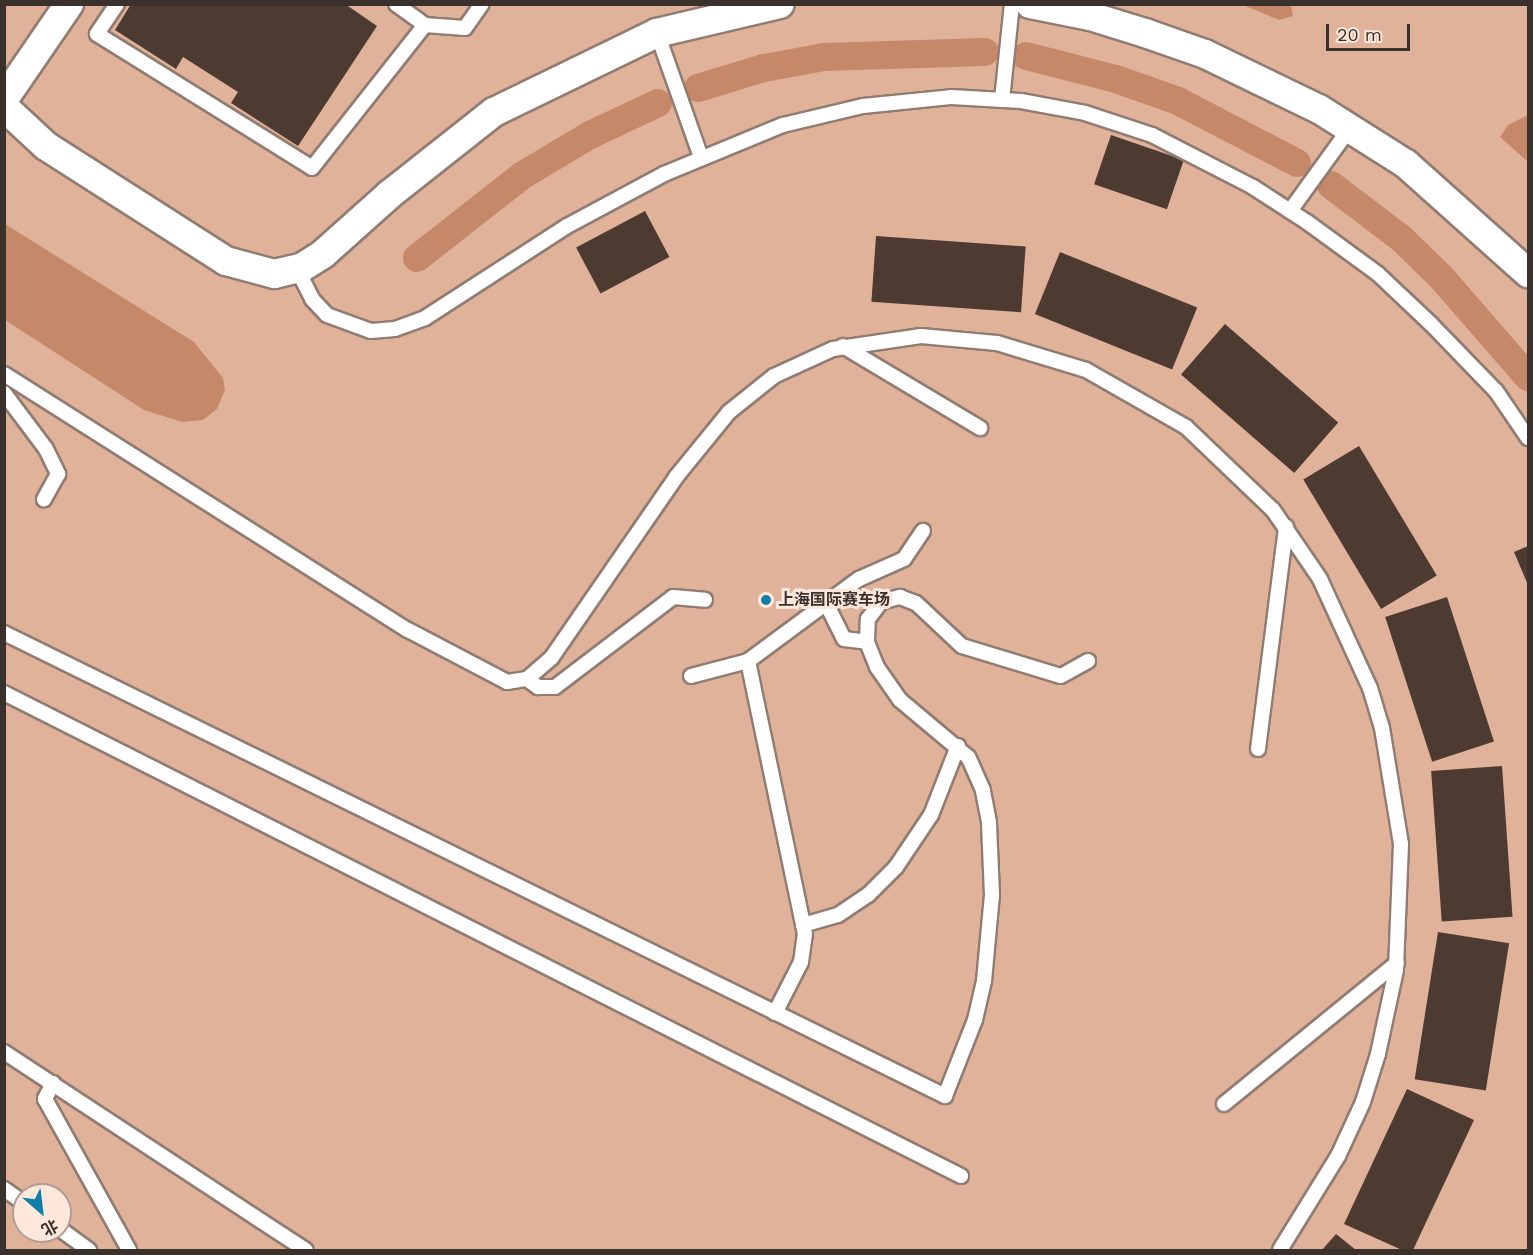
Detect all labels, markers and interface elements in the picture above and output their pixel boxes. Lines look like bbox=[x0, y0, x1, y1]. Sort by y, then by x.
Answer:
scale bar bbox=[1329, 12, 1413, 50]
text: 20 m bbox=[1337, 24, 1382, 45]
place label: 上海国际赛车场 bbox=[778, 590, 890, 610]
marker: 上海国际赛车场 bbox=[759, 593, 773, 607]
north arrow bbox=[12, 1183, 72, 1243]
text: 北 bbox=[38, 1215, 61, 1240]

